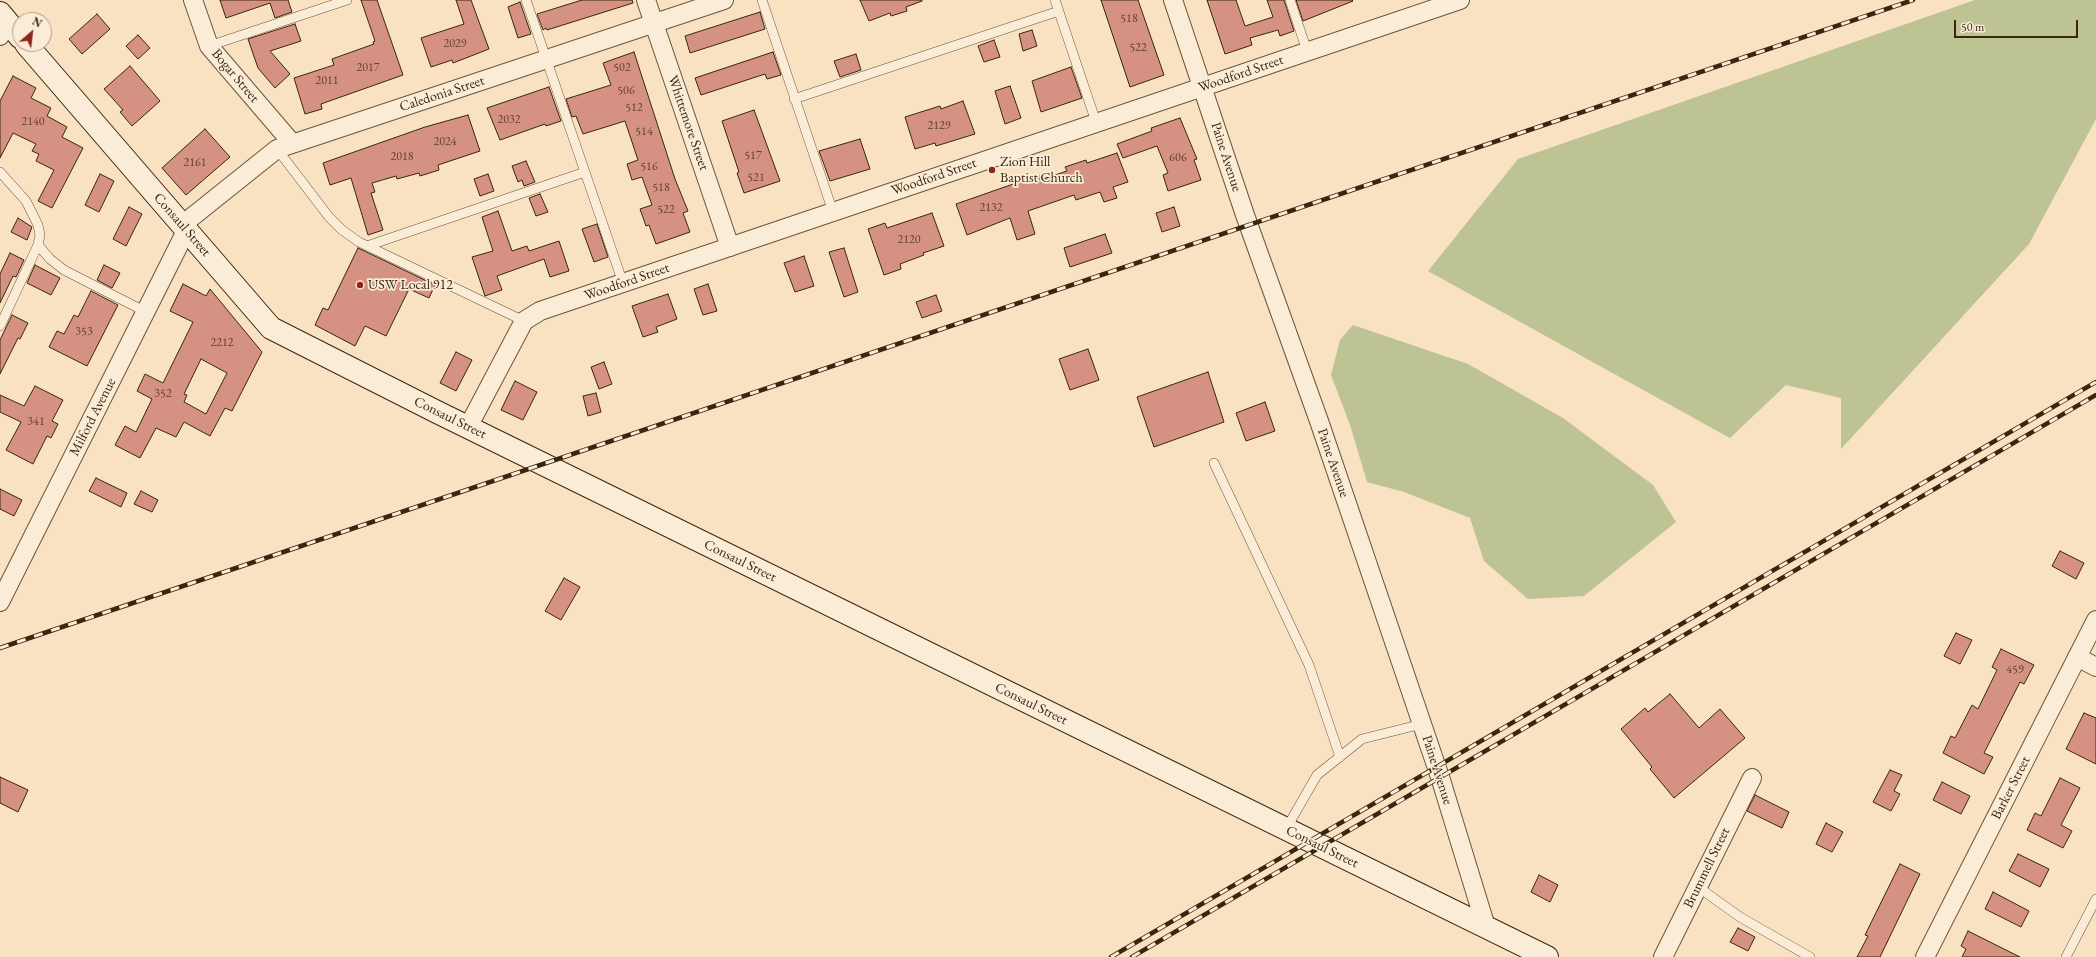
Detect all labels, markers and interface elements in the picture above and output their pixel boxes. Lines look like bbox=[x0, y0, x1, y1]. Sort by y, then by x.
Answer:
north arrow bbox=[12, 12, 52, 52]
house number: 518 bbox=[1120, 12, 1138, 26]
scale bar bbox=[1956, 12, 2080, 38]
text: N bbox=[30, 14, 44, 31]
text: 50 m bbox=[1961, 19, 1984, 35]
house number: 2029 bbox=[443, 37, 467, 51]
house number: 522 bbox=[1129, 41, 1147, 55]
street label: Bogar Street bbox=[208, 46, 262, 106]
street label: Woodford Street bbox=[1196, 52, 1286, 96]
house number: 2017 bbox=[356, 61, 380, 75]
house number: 502 bbox=[613, 61, 631, 75]
street label: Caledonia Street bbox=[397, 72, 487, 116]
street label: Whittemore Street bbox=[664, 73, 712, 173]
house number: 2011 bbox=[315, 74, 339, 88]
house number: 506 bbox=[617, 84, 635, 98]
house number: 512 bbox=[625, 101, 643, 115]
house number: 2032 bbox=[497, 113, 521, 127]
house number: 2140 bbox=[21, 115, 45, 129]
house number: 2129 bbox=[927, 119, 951, 133]
street label: Paine Avenue bbox=[1207, 120, 1245, 194]
house number: 514 bbox=[635, 125, 653, 139]
house number: 2024 bbox=[433, 135, 457, 149]
house number: 517 bbox=[744, 149, 762, 163]
house number: 2018 bbox=[390, 150, 414, 164]
house number: 606 bbox=[1169, 151, 1187, 165]
place label: Zion Hill Baptist Church bbox=[1000, 154, 1083, 186]
street label: Woodford Street bbox=[889, 155, 979, 199]
house number: 2161 bbox=[183, 156, 207, 170]
house number: 516 bbox=[640, 160, 658, 174]
marker: Zion Hill Baptist Church bbox=[987, 165, 997, 175]
house number: 521 bbox=[747, 171, 765, 185]
house number: 518 bbox=[652, 181, 670, 195]
street label: Consaul Street bbox=[150, 190, 214, 260]
house number: 2132 bbox=[979, 201, 1003, 215]
house number: 522 bbox=[657, 203, 675, 217]
house number: 2120 bbox=[897, 233, 921, 247]
street label: Woodford Street bbox=[582, 260, 672, 304]
place label: USW Local 912 bbox=[368, 277, 453, 293]
marker: USW Local 912 bbox=[355, 280, 365, 290]
house number: 353 bbox=[75, 325, 93, 339]
house number: 2212 bbox=[210, 336, 234, 350]
street label: Milford Avenue bbox=[66, 375, 120, 459]
house number: 352 bbox=[154, 387, 172, 401]
street label: Consaul Street bbox=[411, 393, 489, 443]
house number: 341 bbox=[27, 415, 45, 429]
street label: Paine Avenue bbox=[1313, 426, 1353, 500]
street label: Consaul Street bbox=[701, 536, 779, 586]
house number: 459 bbox=[2006, 663, 2024, 677]
street label: Consaul Street bbox=[992, 679, 1070, 729]
street label: Paine Avenue bbox=[1418, 733, 1456, 807]
street label: Barker Street bbox=[1988, 754, 2034, 822]
street label: Consaul Street bbox=[1283, 822, 1361, 872]
street label: Brummell Street bbox=[1680, 825, 1734, 911]

